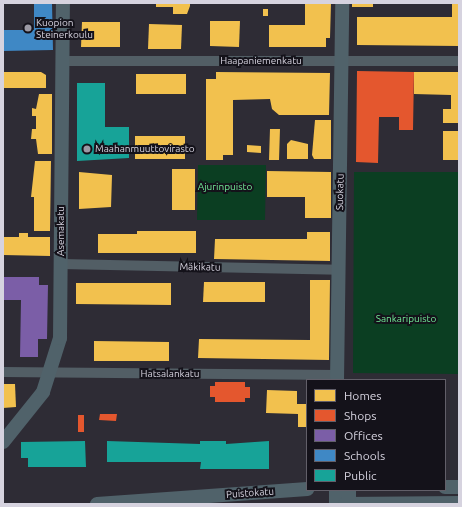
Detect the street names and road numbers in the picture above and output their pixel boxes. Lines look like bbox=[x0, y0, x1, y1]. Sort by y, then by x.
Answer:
street label: Haapaniemenkatu bbox=[220, 55, 302, 67]
street label: Suokatu bbox=[334, 174, 346, 210]
street label: Asemakatu bbox=[55, 206, 67, 256]
street label: Mäkikatu bbox=[179, 261, 221, 273]
street label: Hatsalankatu bbox=[141, 368, 199, 380]
street label: Puistokatu bbox=[226, 485, 274, 501]

